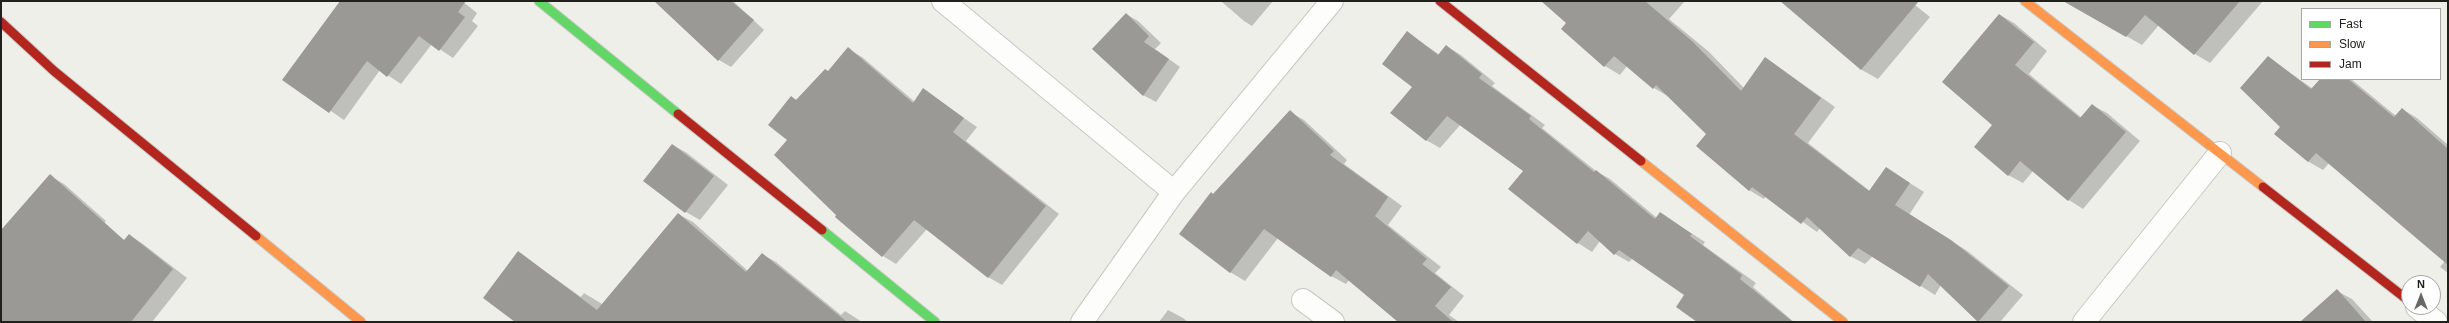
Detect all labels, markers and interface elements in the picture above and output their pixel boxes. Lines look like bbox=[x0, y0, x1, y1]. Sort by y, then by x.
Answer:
legend bbox=[2301, 8, 2441, 80]
text: Fast bbox=[2339, 17, 2362, 31]
text: Slow bbox=[2339, 37, 2365, 51]
text: Jam bbox=[2339, 57, 2362, 71]
north arrow bbox=[2401, 275, 2441, 315]
text: N bbox=[2417, 278, 2425, 290]

